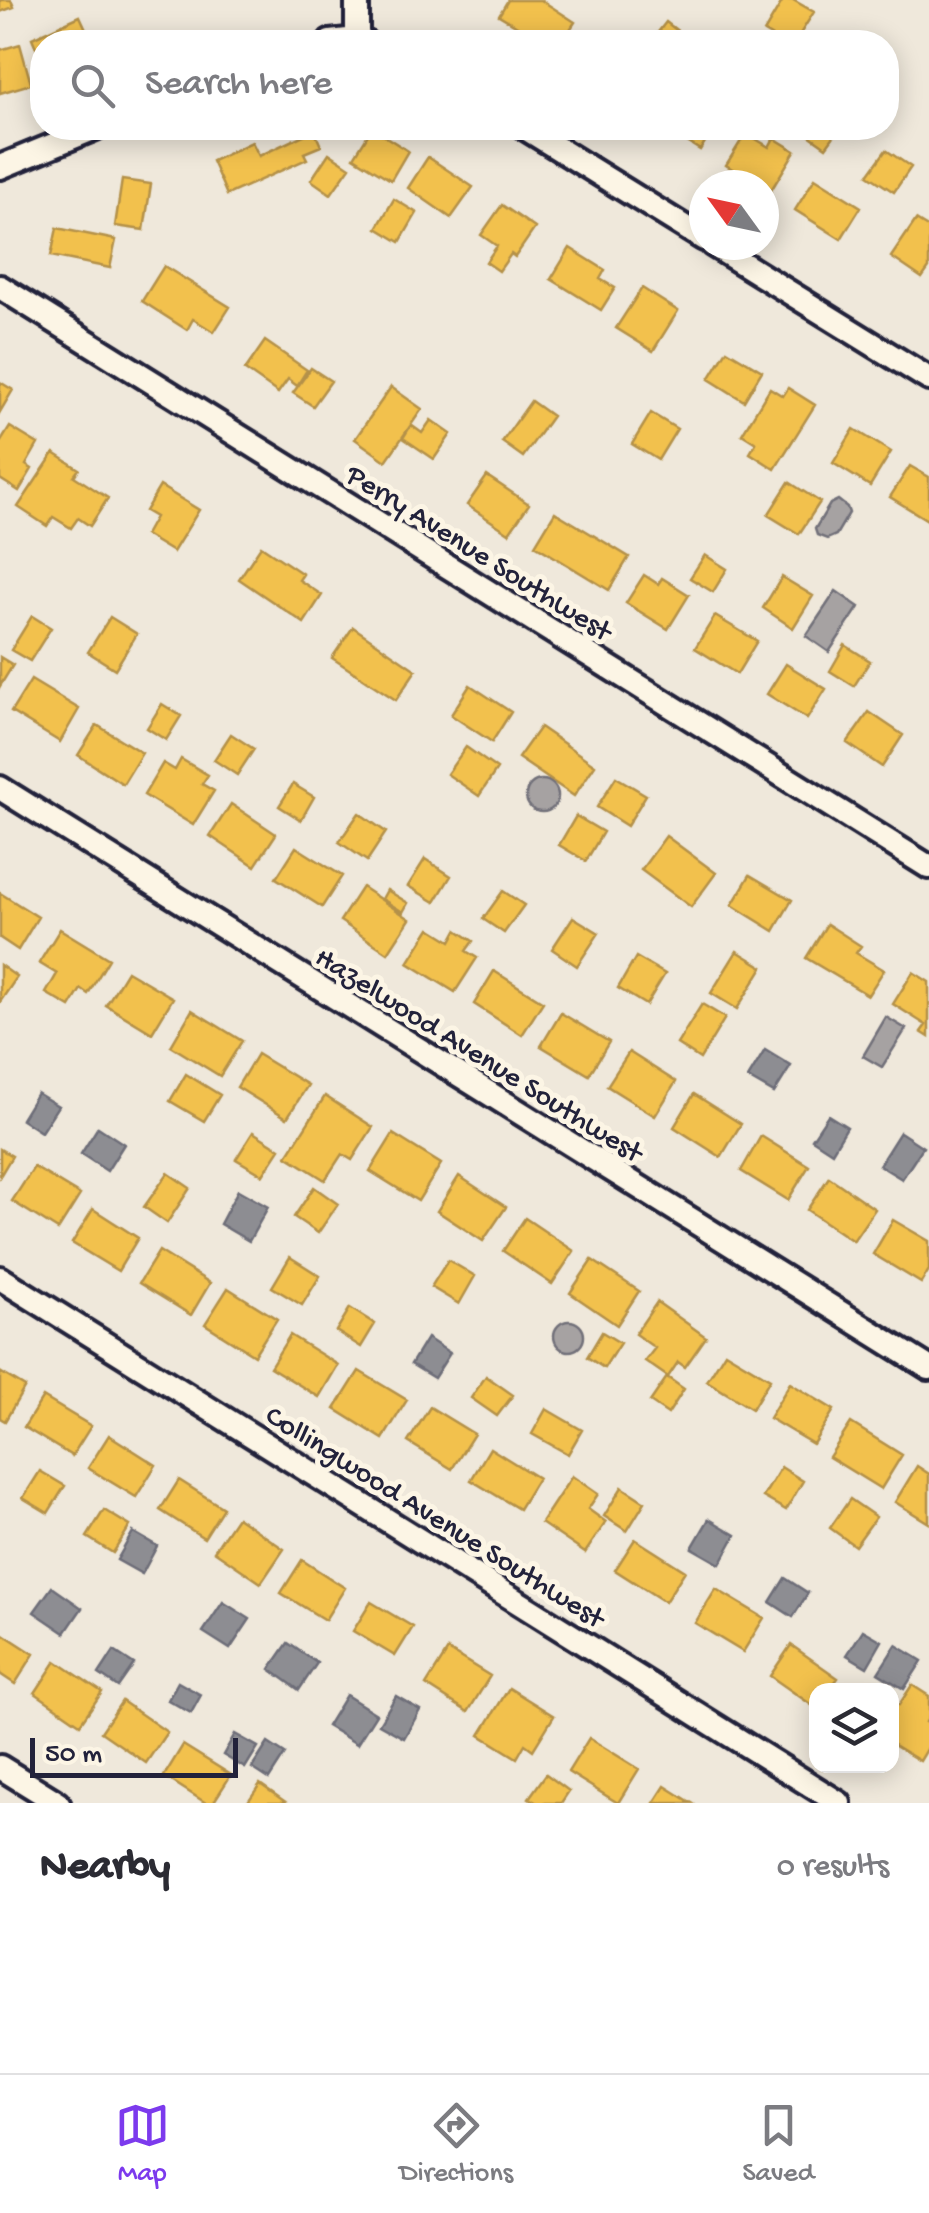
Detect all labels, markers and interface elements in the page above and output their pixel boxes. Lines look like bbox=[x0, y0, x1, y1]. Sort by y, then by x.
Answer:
search box bbox=[30, 30, 899, 140]
icon: search bbox=[65, 58, 120, 113]
text: Search here bbox=[145, 63, 332, 107]
north arrow bbox=[689, 170, 779, 260]
street label: Perry Avenue Southwest bbox=[338, 458, 619, 652]
street label: Hazelwood Avenue Southwest bbox=[307, 941, 650, 1174]
street label: Collingwood Avenue Southwest bbox=[258, 1400, 612, 1639]
map controls bbox=[809, 1683, 899, 1773]
button: layers bbox=[809, 1683, 899, 1773]
scale bar bbox=[30, 1733, 238, 1778]
text: 50 m bbox=[45, 1739, 102, 1772]
text: Nearby bbox=[40, 1844, 170, 1893]
text: 0 results bbox=[777, 1849, 889, 1887]
tab: Map bbox=[115, 2098, 170, 2191]
tab: Directions bbox=[399, 2098, 513, 2191]
tab: Saved bbox=[742, 2098, 814, 2191]

